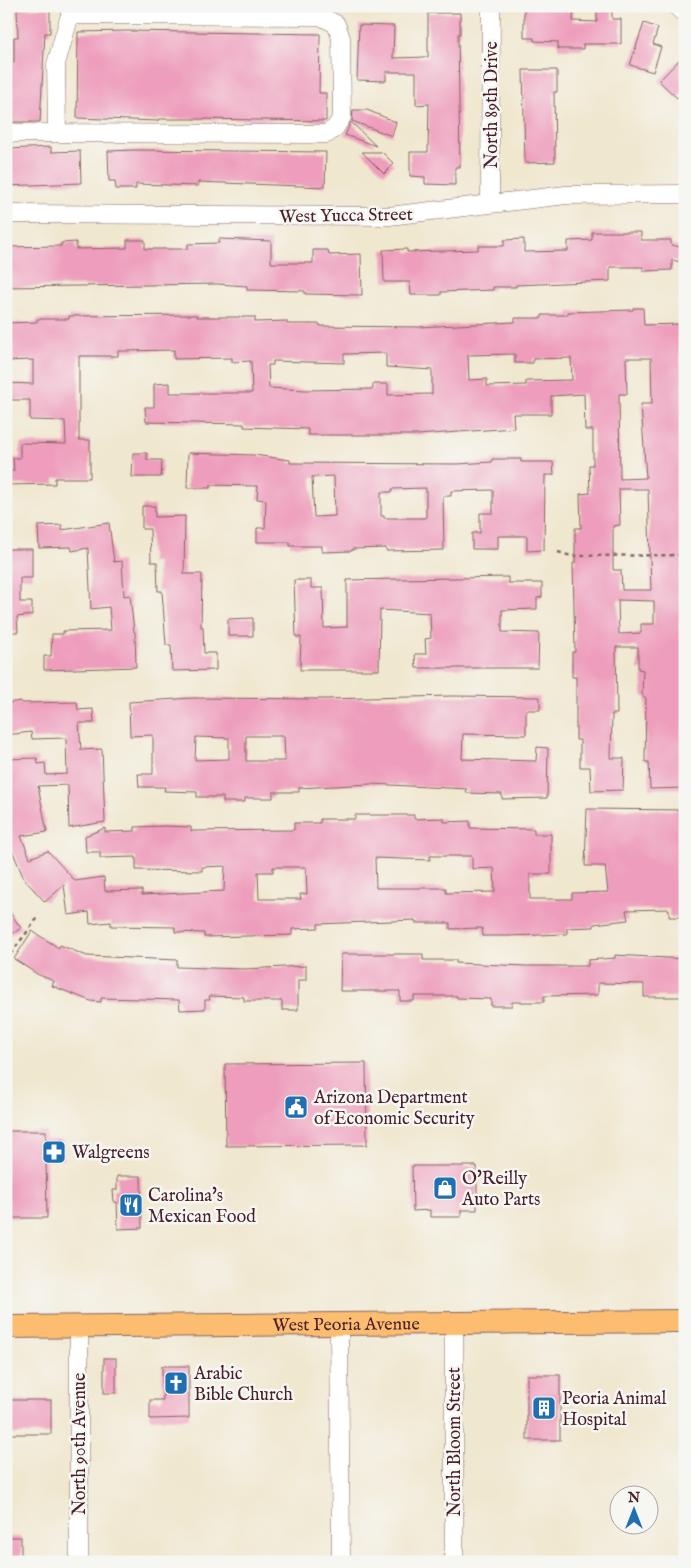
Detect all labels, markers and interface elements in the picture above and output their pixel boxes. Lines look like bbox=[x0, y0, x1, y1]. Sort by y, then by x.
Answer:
street label: North 89th Drive bbox=[481, 41, 504, 169]
street label: West Yucca Street bbox=[279, 204, 413, 229]
place label: Arizona Department of Economic Security bbox=[313, 1087, 475, 1131]
public building icon: Arizona Department of Economic Security bbox=[283, 1094, 309, 1120]
pharmacy icon: Walgreens bbox=[41, 1139, 67, 1165]
place label: Walgreens bbox=[72, 1142, 150, 1165]
place label: O'Reilly Auto Parts bbox=[461, 1168, 540, 1212]
shop icon: O'Reilly Auto Parts bbox=[432, 1175, 458, 1201]
place label: Carolina's Mexican Food bbox=[148, 1185, 256, 1229]
restaurant icon: Carolina's Mexican Food bbox=[118, 1192, 144, 1218]
street label: West Peoria Avenue bbox=[272, 1313, 420, 1338]
place label: Arabic Bible Church bbox=[193, 1363, 293, 1407]
street label: North Bloom Street bbox=[444, 1367, 467, 1517]
church icon: Arabic Bible Church bbox=[163, 1370, 189, 1396]
street label: North 90th Avenue bbox=[69, 1373, 92, 1515]
place label: Peoria Animal Hospital bbox=[562, 1388, 666, 1432]
building icon: Peoria Animal Hospital bbox=[531, 1395, 557, 1421]
north arrow bbox=[608, 1486, 658, 1536]
text: N bbox=[627, 1489, 640, 1507]

